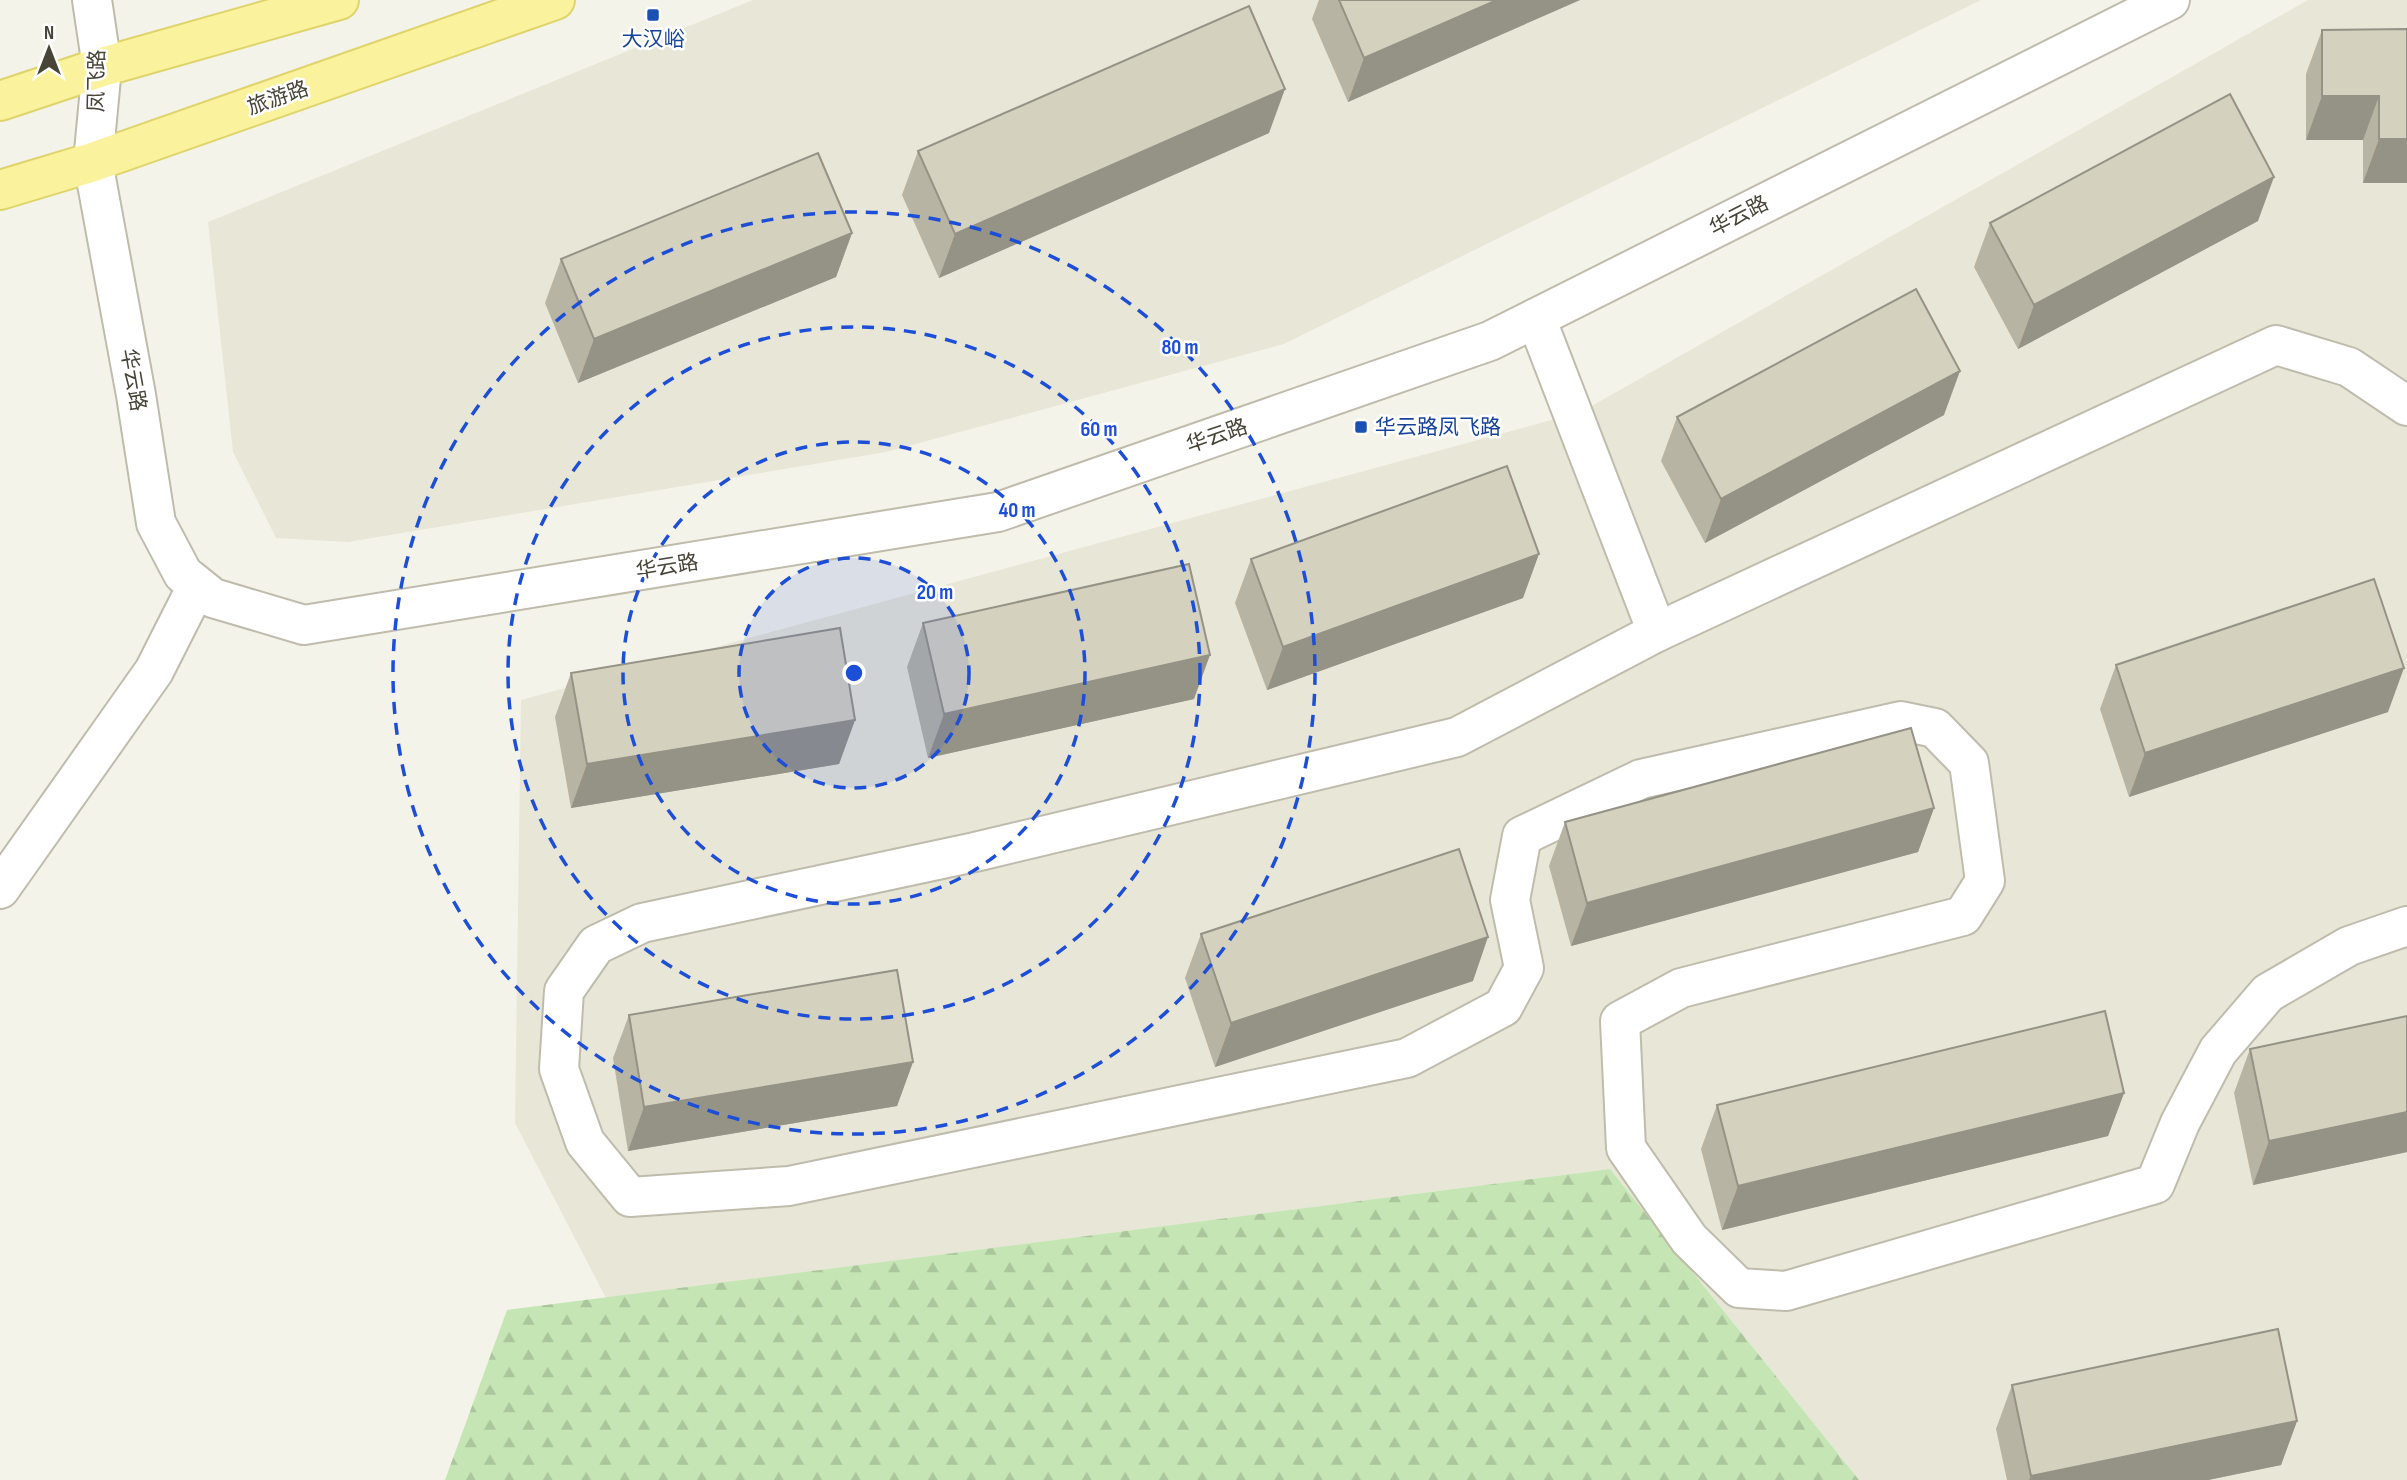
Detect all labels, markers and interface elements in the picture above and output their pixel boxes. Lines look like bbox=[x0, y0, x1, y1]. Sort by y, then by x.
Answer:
marker: 大汉峪 bbox=[645, 7, 661, 23]
north arrow bbox=[14, 14, 84, 84]
text: N bbox=[44, 22, 54, 45]
place label: 大汉峪 bbox=[622, 27, 685, 52]
street label: 凤飞路 bbox=[84, 49, 110, 113]
street label: 旅游路 bbox=[244, 76, 312, 120]
street label: 华云路 bbox=[1705, 191, 1773, 241]
text: 80 m bbox=[1161, 335, 1199, 360]
street label: 华云路 bbox=[115, 347, 151, 413]
street label: 华云路 bbox=[1183, 414, 1251, 458]
place label: 华云路凤飞路 bbox=[1375, 415, 1501, 440]
text: 60 m bbox=[1080, 417, 1118, 442]
marker: 华云路凤飞路 bbox=[1353, 419, 1369, 435]
text: 40 m bbox=[999, 498, 1035, 523]
street label: 华云路 bbox=[634, 550, 700, 584]
text: 20 m bbox=[917, 580, 953, 605]
centre of rings bbox=[842, 661, 866, 685]

